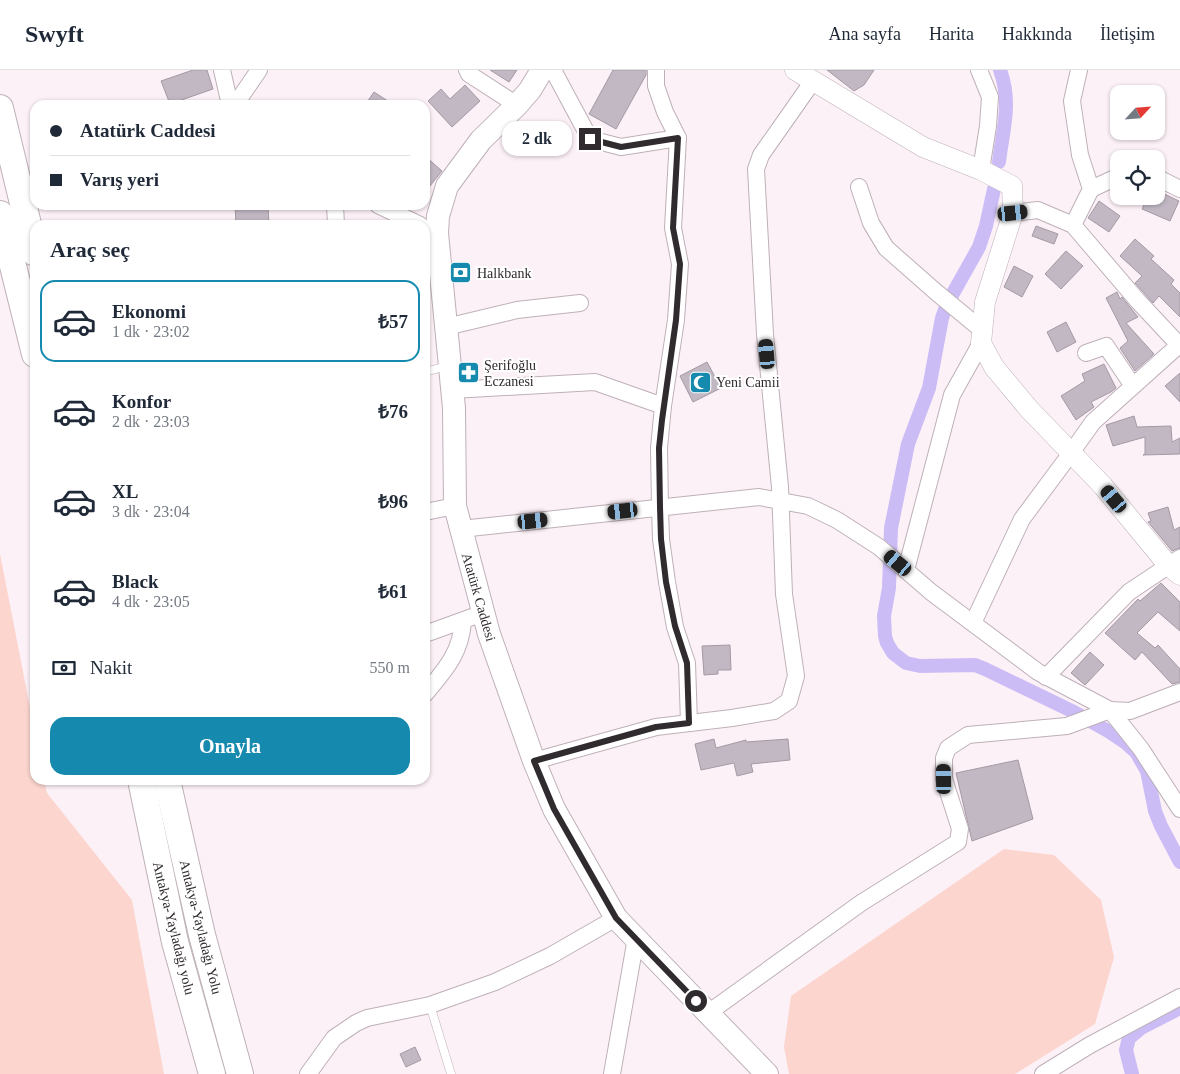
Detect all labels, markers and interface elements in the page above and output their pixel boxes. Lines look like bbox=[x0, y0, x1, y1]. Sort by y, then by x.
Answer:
text: Swyft bbox=[25, 21, 84, 47]
text: Ana sayfa bbox=[829, 24, 901, 44]
text: Harita bbox=[929, 24, 974, 44]
text: Hakkında bbox=[1002, 24, 1072, 44]
text: İletişim bbox=[1100, 24, 1155, 44]
north arrow bbox=[1110, 85, 1165, 140]
map controls bbox=[1110, 85, 1165, 205]
text: Atatürk Caddesi bbox=[80, 120, 216, 141]
callout: 2 dk bbox=[502, 122, 572, 156]
route end bbox=[579, 128, 601, 150]
text: 2 dk bbox=[522, 130, 552, 147]
button: locate bbox=[1110, 150, 1165, 205]
text: Varış yeri bbox=[80, 169, 159, 190]
car bbox=[997, 204, 1028, 222]
text: Araç seç bbox=[50, 237, 130, 262]
bank icon: Halkbank bbox=[449, 261, 473, 285]
place label: Halkbank bbox=[477, 266, 531, 281]
icon: car bbox=[52, 299, 97, 344]
text: Ekonomi bbox=[112, 301, 186, 322]
text: ₺57 bbox=[378, 311, 408, 332]
text: 1 dk · 23:02 bbox=[112, 323, 190, 340]
car bbox=[758, 338, 775, 370]
place label: Şerifoğlu Eczanesi bbox=[484, 358, 536, 389]
pharmacy icon: Şerifoğlu Eczanesi bbox=[456, 361, 480, 385]
mosque icon: Yeni Camii bbox=[688, 370, 712, 394]
place label: Yeni Camii bbox=[716, 375, 780, 390]
icon: car bbox=[52, 389, 97, 434]
text: Konfor bbox=[112, 391, 171, 412]
text: ₺76 bbox=[378, 401, 408, 422]
text: 2 dk · 23:03 bbox=[112, 413, 190, 430]
icon: car bbox=[52, 479, 97, 524]
text: XL bbox=[112, 481, 138, 502]
car bbox=[1098, 483, 1129, 515]
text: ₺96 bbox=[378, 491, 408, 512]
car bbox=[607, 502, 638, 520]
text: 3 dk · 23:04 bbox=[112, 503, 190, 520]
car bbox=[517, 512, 548, 530]
car bbox=[881, 548, 914, 578]
street label: Atatürk Caddesi bbox=[459, 551, 498, 643]
icon: car bbox=[52, 569, 97, 614]
text: Black bbox=[112, 571, 158, 592]
text: ₺61 bbox=[378, 581, 408, 602]
text: 4 dk · 23:05 bbox=[112, 593, 190, 610]
icon: cash bbox=[50, 654, 78, 682]
text: Nakit bbox=[90, 657, 132, 678]
text: 550 m bbox=[370, 659, 410, 676]
button: Onayla bbox=[50, 717, 410, 775]
car bbox=[936, 764, 951, 794]
street label: Antakya-Yayladağı Yolu bbox=[177, 858, 224, 996]
street label: Antakya-Yayladağı yolu bbox=[150, 860, 197, 996]
route start bbox=[685, 990, 707, 1012]

